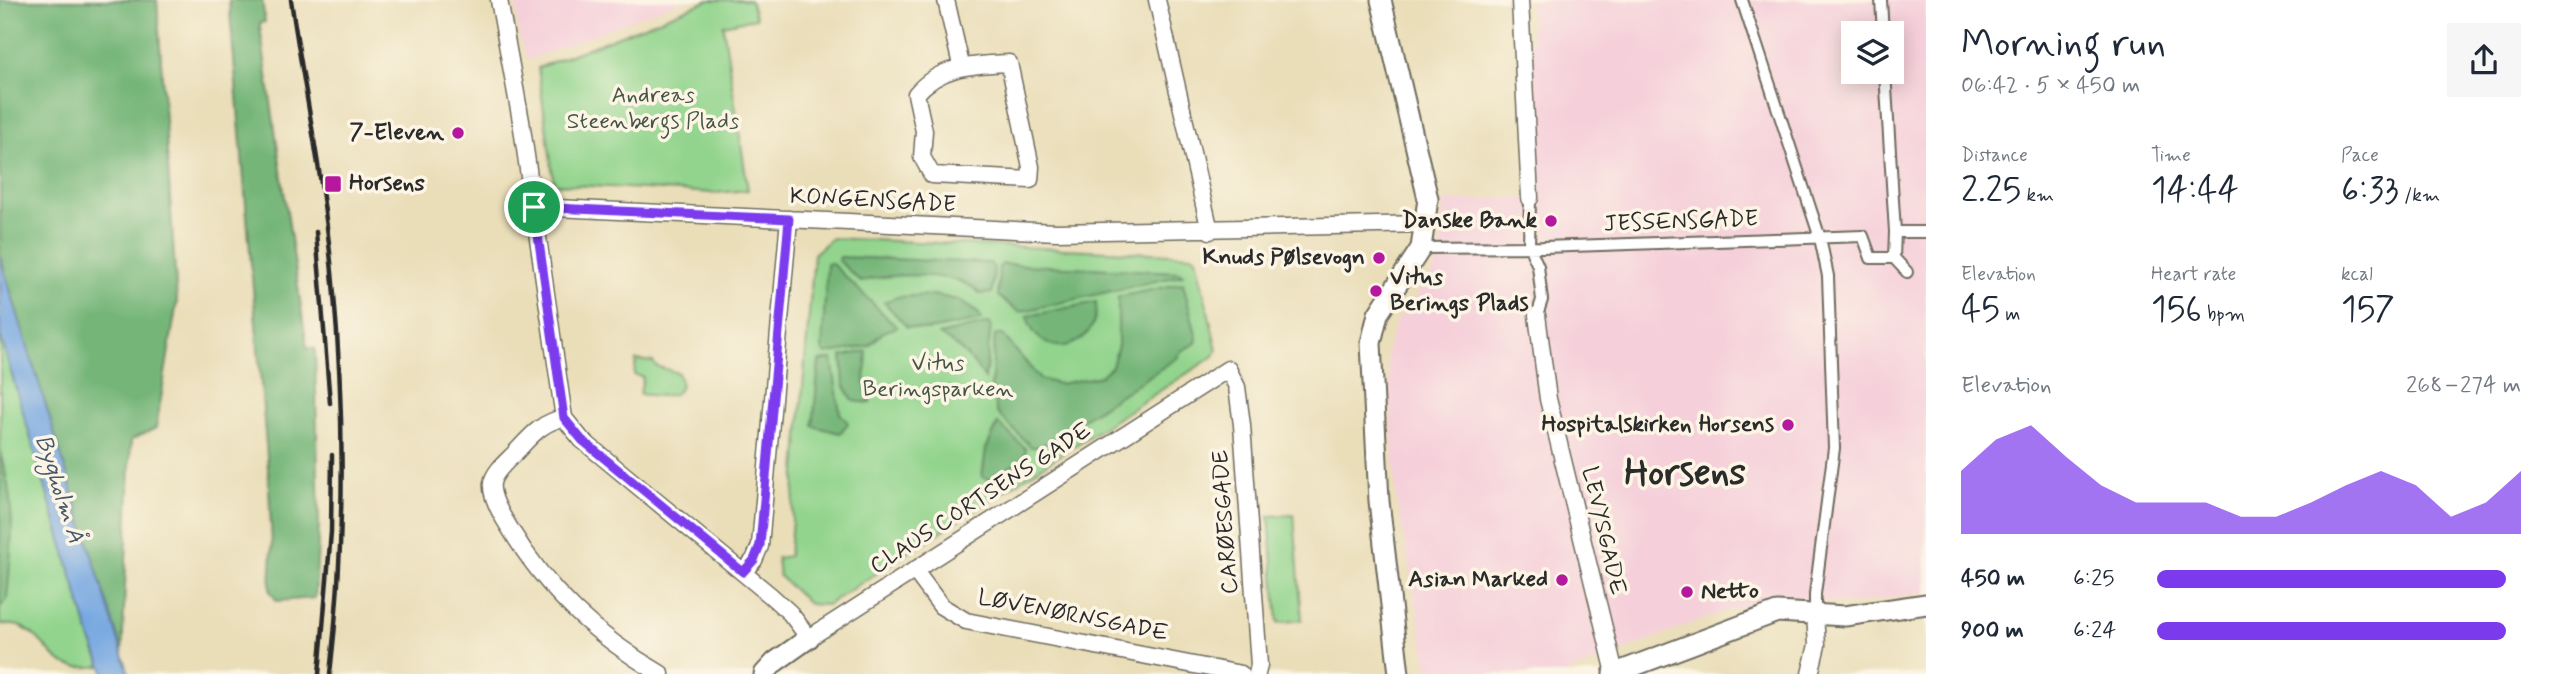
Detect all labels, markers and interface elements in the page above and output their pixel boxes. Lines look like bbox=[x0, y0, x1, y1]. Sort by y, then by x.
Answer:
text: Morning run bbox=[1961, 20, 2166, 69]
map controls bbox=[1841, 21, 1904, 84]
button: layers bbox=[1841, 21, 1904, 84]
button: share bbox=[2447, 23, 2521, 97]
text: 06:42 · 5 × 450 m bbox=[1961, 71, 2140, 101]
park label: Andreas Steenbergs Plads bbox=[567, 81, 739, 139]
place label: 7-Eleven bbox=[349, 118, 445, 148]
marker: 7-Eleven bbox=[450, 125, 466, 141]
text: Distance bbox=[1961, 143, 2028, 168]
text: Time bbox=[2151, 143, 2191, 168]
text: Pace bbox=[2341, 143, 2379, 168]
text: 2.25 bbox=[1961, 168, 2021, 214]
text: 14:44 bbox=[2151, 168, 2239, 214]
text: 6:33 bbox=[2341, 168, 2399, 214]
place label: Horsens bbox=[349, 169, 425, 199]
marker: Horsens bbox=[323, 174, 343, 194]
pin bbox=[504, 177, 564, 237]
street label: KONGENSGADE bbox=[789, 182, 957, 220]
text: km bbox=[2021, 183, 2054, 208]
text: /km bbox=[2399, 183, 2440, 208]
icon: arrive bbox=[515, 188, 553, 226]
street label: JESSENSGADE bbox=[1603, 204, 1759, 240]
place label: Danske Bank bbox=[1402, 206, 1537, 236]
marker: Danske Bank bbox=[1543, 213, 1559, 229]
place label: Knuds Pølsevogn bbox=[1203, 243, 1365, 273]
marker: Knuds Pølsevogn bbox=[1371, 250, 1387, 266]
text: Elevation bbox=[1961, 262, 2036, 287]
text: Heart rate bbox=[2151, 262, 2236, 287]
text: kcal bbox=[2341, 262, 2373, 287]
place label: Vitus Berings Plads bbox=[1390, 263, 1528, 319]
marker: Vitus Berings Plads bbox=[1368, 283, 1384, 299]
text: 45 bbox=[1961, 287, 2000, 333]
text: 156 bbox=[2151, 287, 2202, 333]
text: 157 bbox=[2341, 287, 2395, 333]
text: m bbox=[2000, 302, 2020, 327]
text: bpm bbox=[2202, 302, 2245, 327]
park label: Vitus Beringsparken bbox=[862, 349, 1014, 405]
text: Elevation bbox=[1961, 371, 2052, 401]
text: 268–274 m bbox=[2406, 371, 2521, 401]
place label: Hospitalskirken Horsens bbox=[1541, 410, 1774, 440]
street label: CLAUS CORTSENS GADE bbox=[865, 416, 1097, 582]
marker: Hospitalskirken Horsens bbox=[1780, 417, 1796, 433]
water label: Bygholm Å bbox=[25, 431, 91, 548]
street label: CARØESGADE bbox=[1206, 449, 1246, 595]
district label: Horsens bbox=[1624, 450, 1746, 498]
street label: LEVYSGADE bbox=[1574, 464, 1632, 598]
text: 450 m bbox=[1961, 564, 2025, 594]
text: 6:25 bbox=[2073, 564, 2114, 594]
place label: Asian Marked bbox=[1408, 565, 1548, 595]
marker: Asian Marked bbox=[1554, 572, 1570, 588]
place label: Netto bbox=[1701, 577, 1759, 607]
street label: LØVENØRNSGADE bbox=[975, 583, 1171, 649]
marker: Netto bbox=[1679, 584, 1695, 600]
text: 900 m bbox=[1961, 616, 2024, 646]
text: 6:24 bbox=[2073, 616, 2116, 646]

